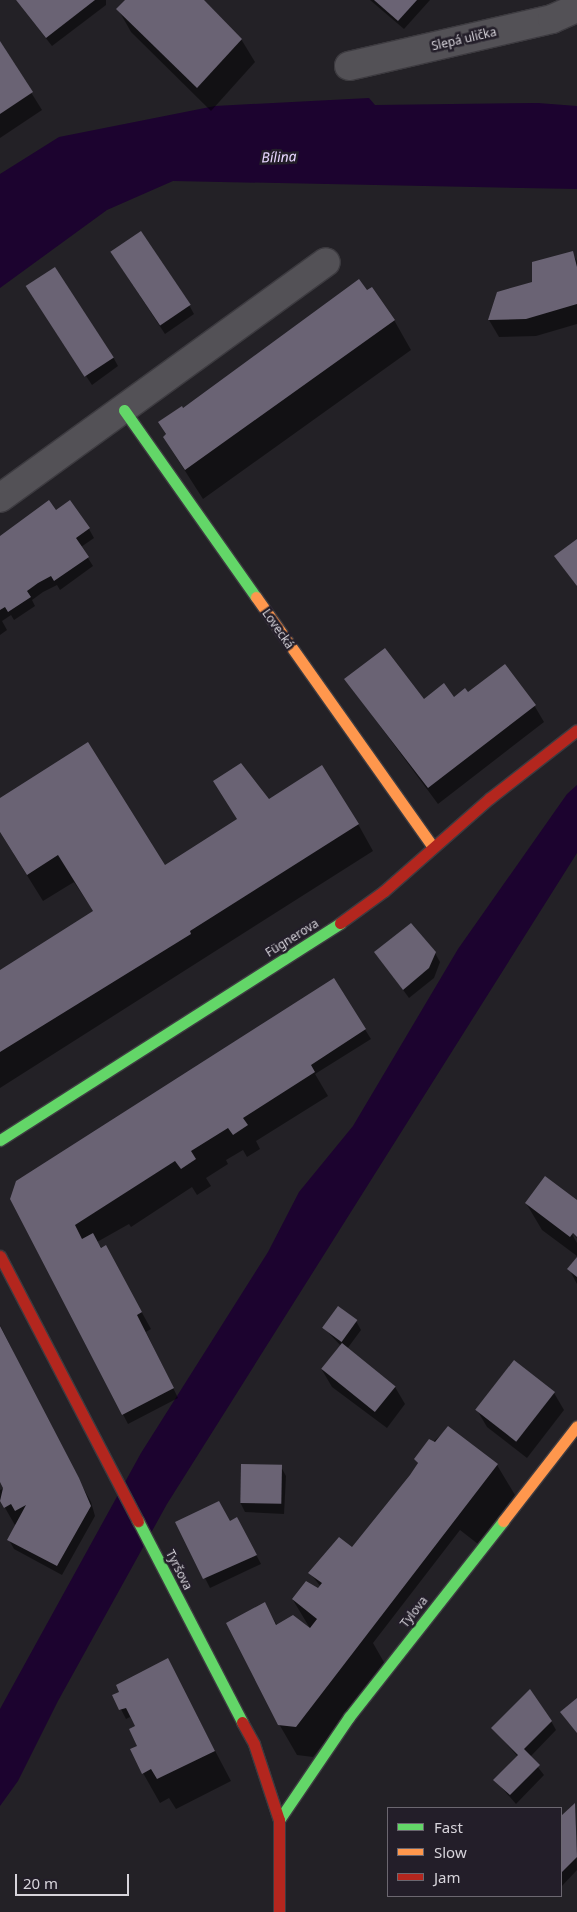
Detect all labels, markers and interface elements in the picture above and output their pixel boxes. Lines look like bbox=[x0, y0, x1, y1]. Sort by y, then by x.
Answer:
street label: Slepá ulička bbox=[430, 25, 498, 53]
water label: Bílina bbox=[261, 148, 297, 166]
street label: Lovecká bbox=[259, 606, 297, 652]
street label: Fügnerova bbox=[263, 916, 321, 960]
street label: Tyršova bbox=[163, 1548, 195, 1592]
street label: Tylova bbox=[397, 1594, 431, 1630]
legend bbox=[387, 1807, 562, 1897]
text: Fast bbox=[434, 1817, 463, 1837]
text: Slow bbox=[434, 1842, 467, 1862]
scale bar bbox=[18, 1864, 131, 1896]
text: Jam bbox=[434, 1867, 461, 1887]
text: 20 m bbox=[23, 1873, 58, 1893]

